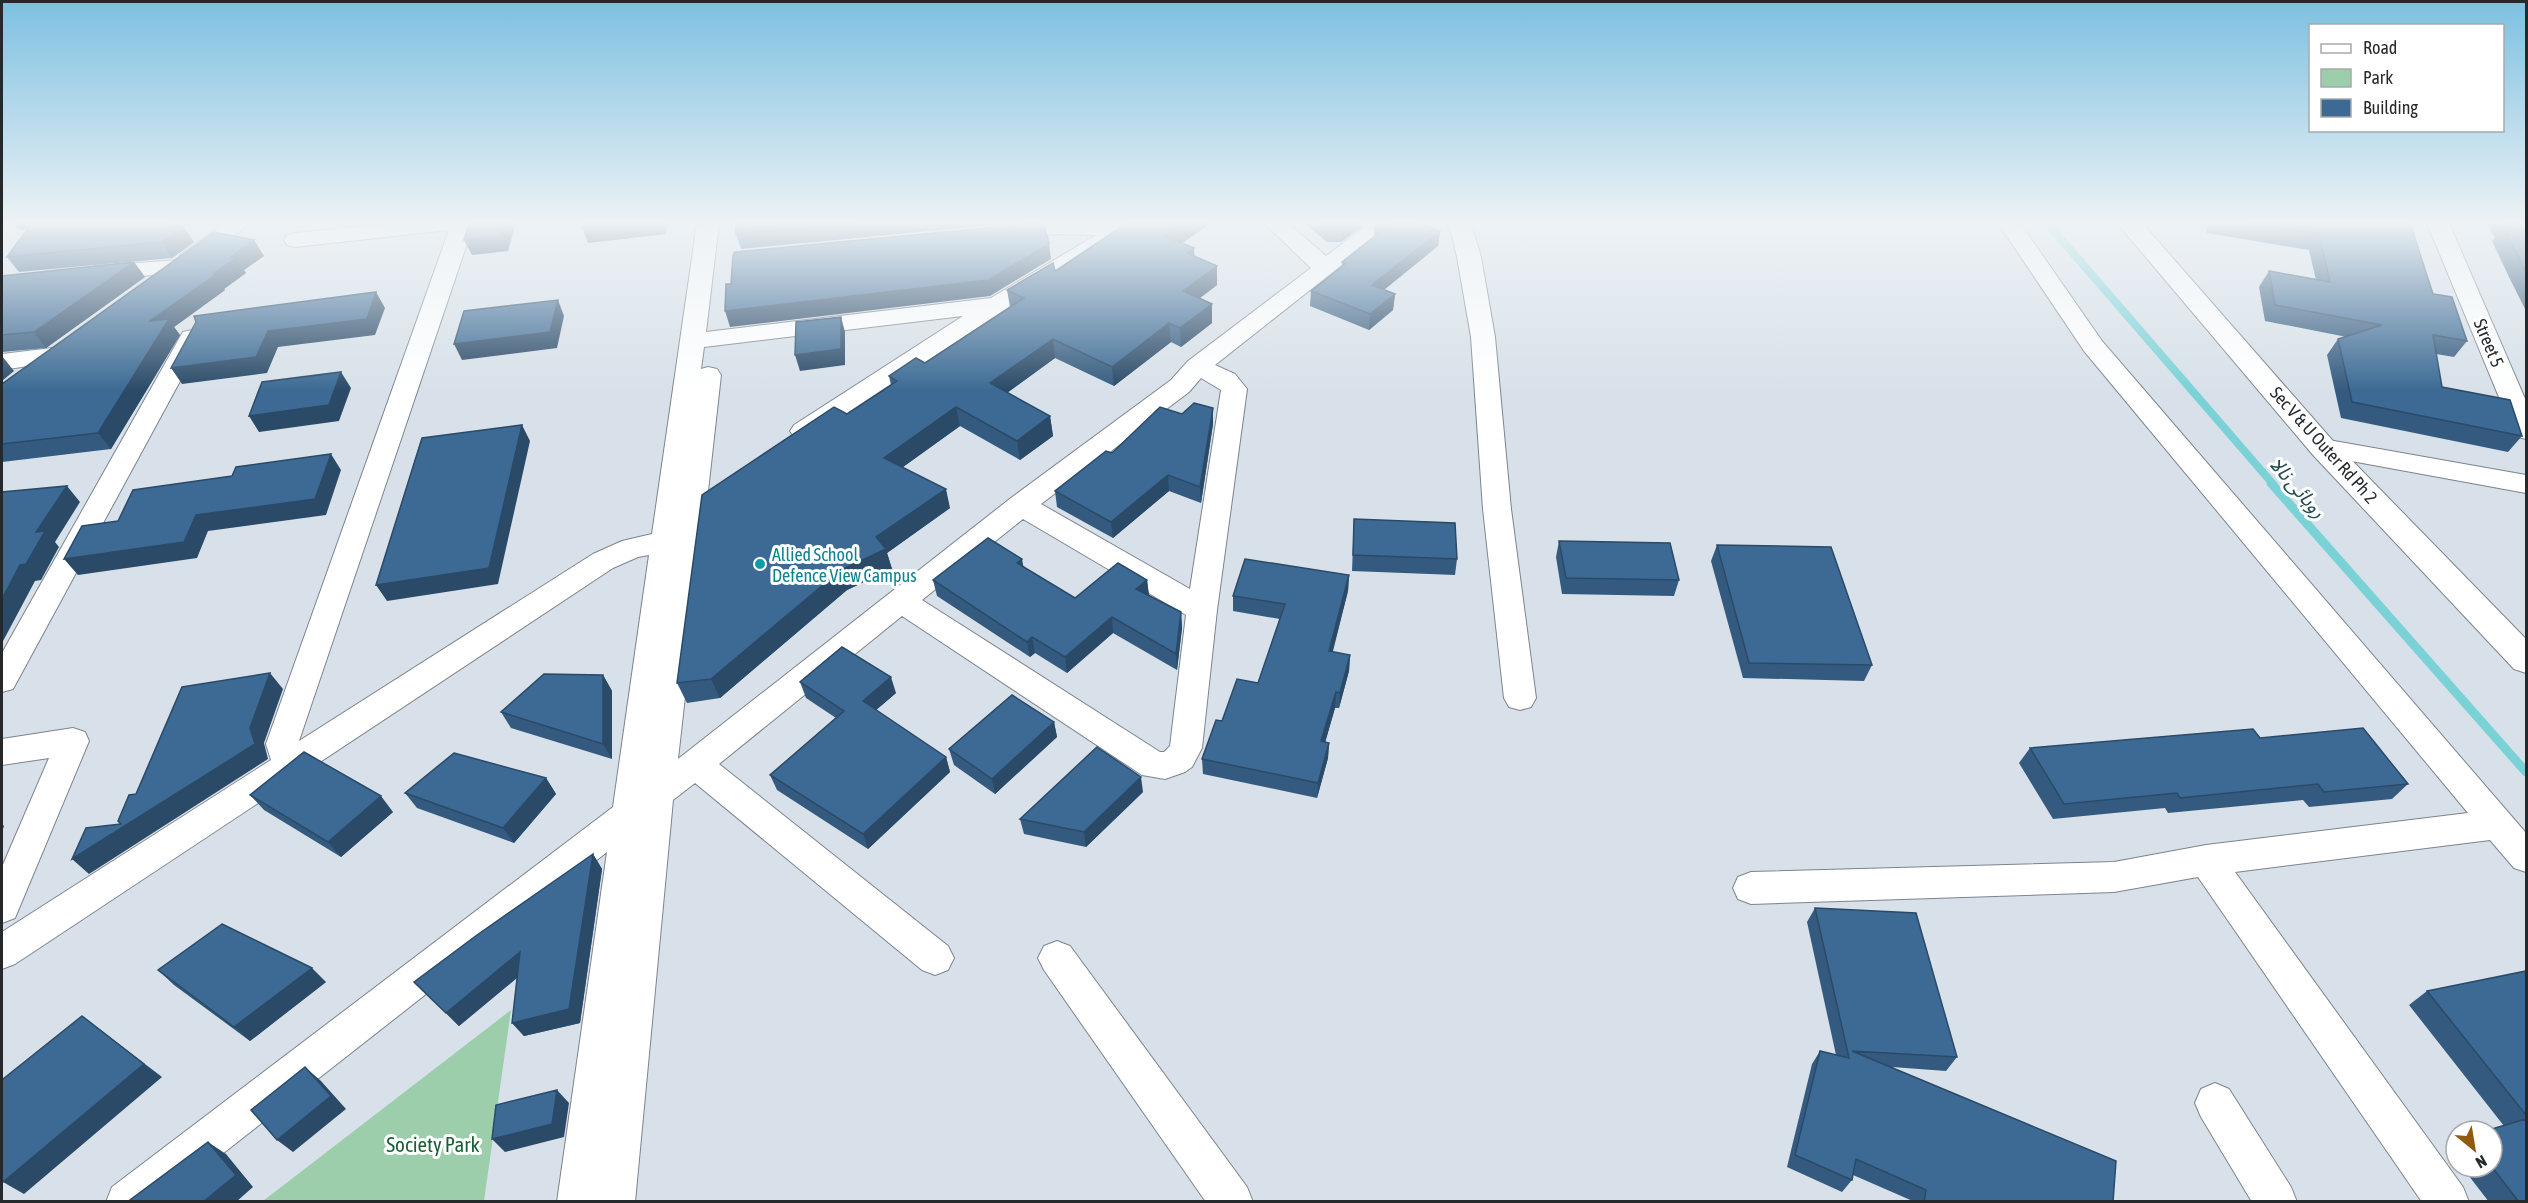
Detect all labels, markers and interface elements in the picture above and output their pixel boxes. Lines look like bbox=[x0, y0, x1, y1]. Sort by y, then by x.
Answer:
legend bbox=[2309, 24, 2504, 132]
text: Road bbox=[2363, 37, 2397, 58]
text: Park bbox=[2363, 67, 2393, 88]
text: Building bbox=[2363, 97, 2418, 118]
street label: Street 5 bbox=[2469, 316, 2509, 370]
street label: Sec V & U Outer Rd Ph 2 bbox=[2266, 382, 2382, 508]
water label: روہائی نالا bbox=[2265, 452, 2331, 523]
place label: Allied School Defence View Campus bbox=[772, 544, 917, 586]
marker: Allied School Defence View Campus bbox=[753, 557, 767, 571]
north arrow bbox=[2444, 1119, 2504, 1179]
park label: Society Park bbox=[386, 1132, 480, 1156]
text: N bbox=[2473, 1152, 2490, 1172]

